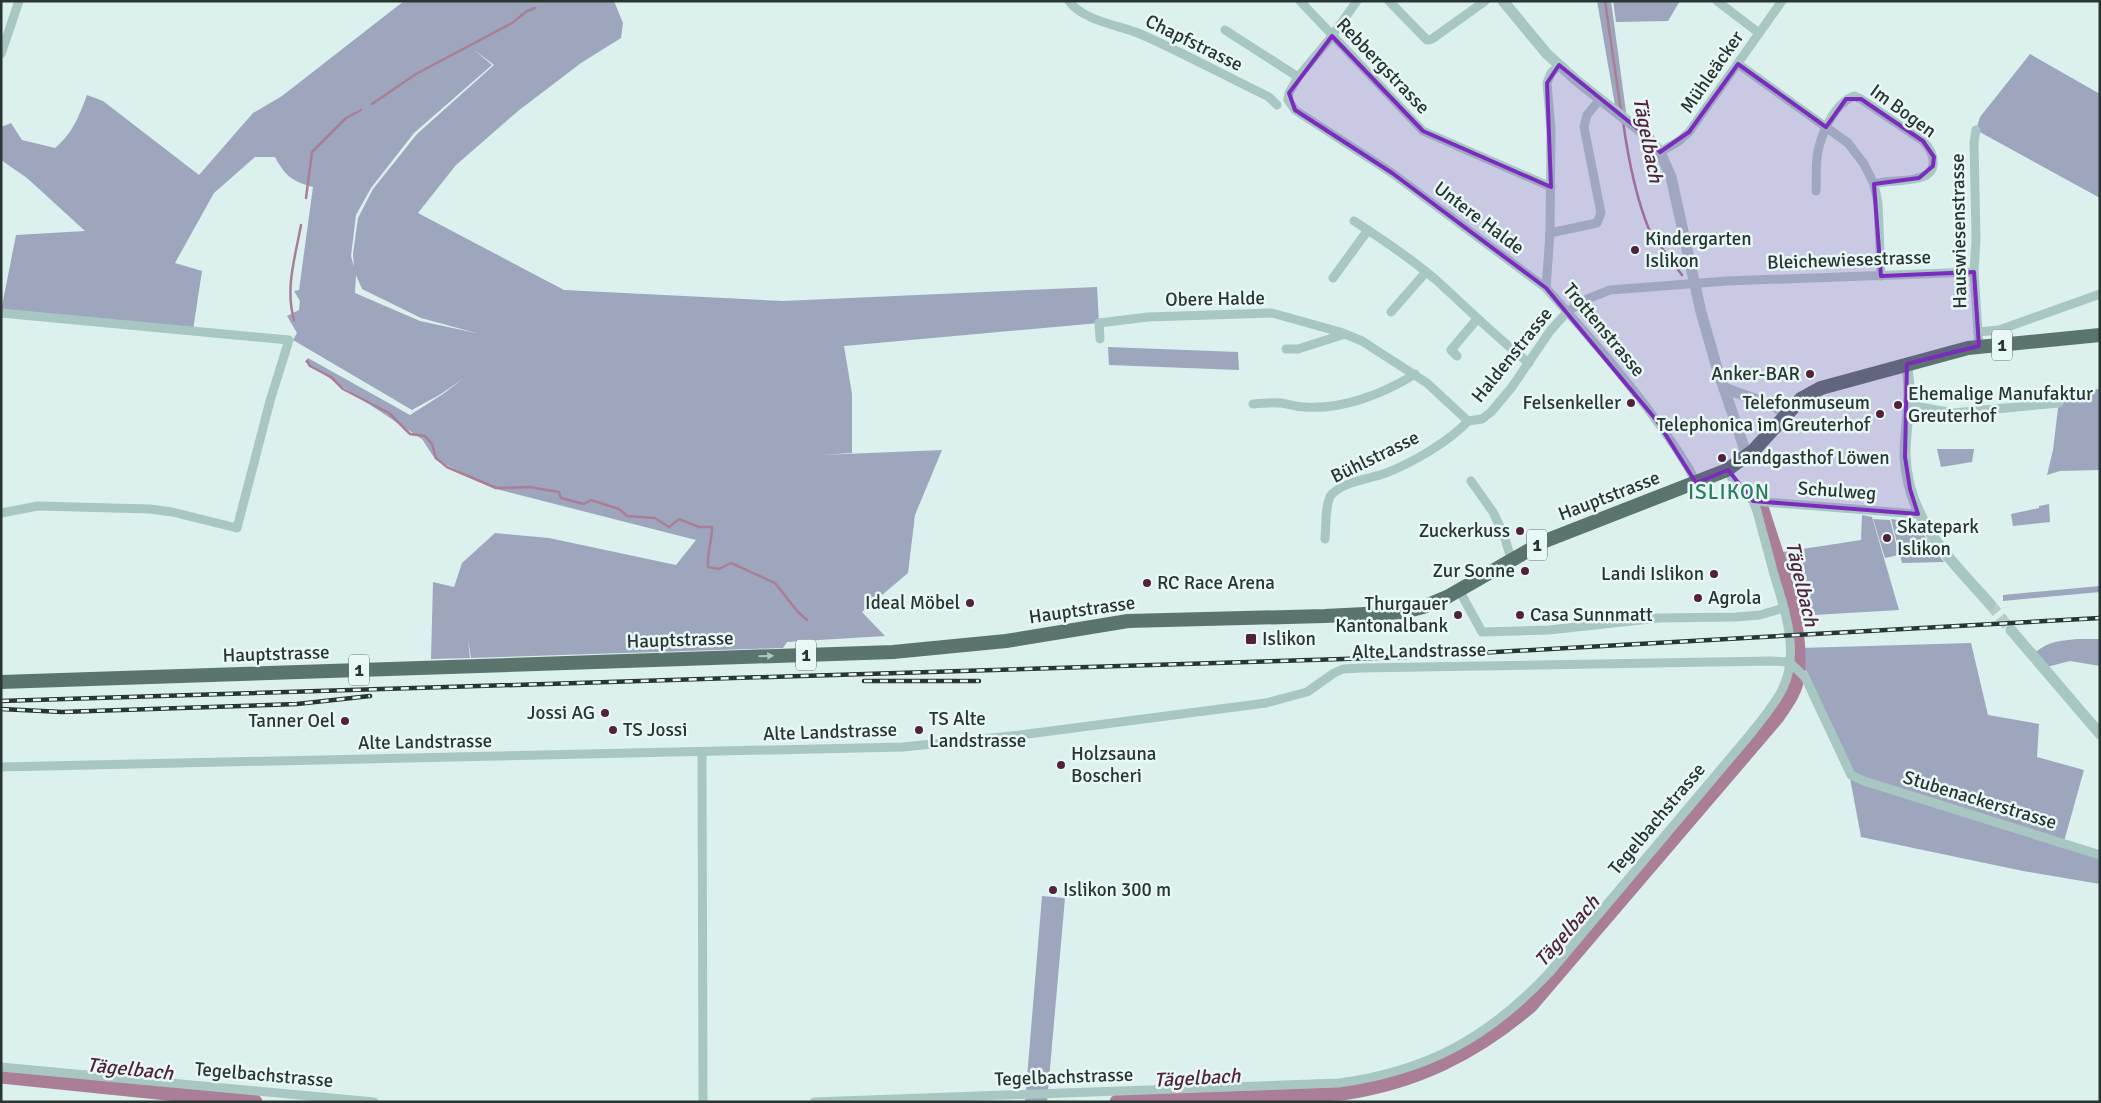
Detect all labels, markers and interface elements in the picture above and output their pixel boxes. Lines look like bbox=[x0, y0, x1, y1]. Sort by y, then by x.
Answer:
street label: Chapfstrasse bbox=[1141, 9, 1247, 77]
street label: Rebbergstrasse bbox=[1331, 13, 1435, 119]
street label: Mühleäcker bbox=[1675, 26, 1749, 118]
street label: Im Bogen bbox=[1865, 79, 1941, 143]
water label: Tägelbach bbox=[1627, 95, 1669, 186]
street label: Hauswiesenstrasse bbox=[1946, 153, 1972, 309]
street label: Untere Halde bbox=[1429, 176, 1529, 260]
place label: Kindergarten Islikon bbox=[1645, 227, 1752, 273]
marker: Kindergarten Islikon bbox=[1629, 244, 1641, 256]
street label: Bleichewiesestrasse bbox=[1767, 245, 1931, 275]
street label: Trottenstrasse bbox=[1558, 278, 1650, 382]
street label: Obere Halde bbox=[1165, 286, 1265, 312]
street label: Haldenstrasse bbox=[1466, 303, 1558, 407]
road number: 1 bbox=[1992, 330, 2012, 360]
place label: Anker-BAR bbox=[1711, 362, 1800, 386]
marker: Anker-BAR bbox=[1804, 368, 1816, 380]
place label: Ehemalige Manufaktur Greuterhof bbox=[1908, 382, 2093, 428]
place label: Felsenkeller bbox=[1522, 391, 1621, 415]
place label: Telefonmuseum Telephonica im Greuterhof bbox=[1657, 391, 1872, 437]
marker: Felsenkeller bbox=[1625, 397, 1637, 409]
marker: Ehemalige Manufaktur Greuterhof bbox=[1892, 399, 1904, 411]
marker: Telefonmuseum Telephonica im Greuterhof bbox=[1874, 408, 1886, 420]
street label: Bühlstrasse bbox=[1327, 425, 1423, 489]
place label: Landgasthof Löwen bbox=[1732, 446, 1890, 470]
marker: Landgasthof Löwen bbox=[1716, 452, 1728, 464]
street label: Hauptstrasse bbox=[1555, 466, 1663, 526]
street label: Schulweg bbox=[1797, 476, 1877, 506]
district label: ISLIKON bbox=[1688, 479, 1770, 505]
place label: Skatepark Islikon bbox=[1897, 515, 1979, 561]
place label: Zuckerkuss bbox=[1419, 519, 1510, 543]
marker: Zuckerkuss bbox=[1514, 525, 1526, 537]
road number: 1 bbox=[1527, 530, 1547, 560]
marker: Skatepark Islikon bbox=[1881, 532, 1893, 544]
water label: Tägelbach bbox=[1780, 539, 1824, 630]
place label: Zur Sonne bbox=[1433, 559, 1515, 583]
place label: Landi Islikon bbox=[1601, 562, 1704, 586]
marker: Zur Sonne bbox=[1519, 565, 1531, 577]
marker: Landi Islikon bbox=[1708, 568, 1720, 580]
place label: RC Race Arena bbox=[1157, 571, 1275, 595]
marker: RC Race Arena bbox=[1141, 577, 1153, 589]
place label: Agrola bbox=[1708, 586, 1761, 610]
place label: Ideal Möbel bbox=[865, 591, 960, 615]
street label: Hauptstrasse bbox=[1027, 591, 1137, 629]
place label: Thurgauer Kantonalbank bbox=[1335, 592, 1448, 638]
marker: Agrola bbox=[1692, 592, 1704, 604]
marker: Ideal Möbel bbox=[964, 597, 976, 609]
place label: Casa Sunnmatt bbox=[1530, 603, 1653, 627]
marker: Thurgauer Kantonalbank bbox=[1452, 609, 1464, 621]
marker: Casa Sunnmatt bbox=[1514, 609, 1526, 621]
street label: Hauptstrasse bbox=[626, 626, 734, 654]
place label: Islikon bbox=[1262, 627, 1316, 651]
marker: Islikon bbox=[1244, 632, 1258, 646]
street label: Alte Landstrasse bbox=[1352, 638, 1486, 664]
street label: Hauptstrasse bbox=[222, 640, 330, 668]
road number: 1 bbox=[796, 640, 816, 670]
one-way arrow bbox=[758, 652, 774, 660]
road number: 1 bbox=[349, 654, 369, 686]
place label: Jossi AG bbox=[527, 701, 595, 725]
marker: Jossi AG bbox=[599, 707, 611, 719]
place label: TS Alte Landstrasse bbox=[929, 707, 1026, 753]
place label: Tanner Oel bbox=[248, 709, 335, 733]
marker: Tanner Oel bbox=[339, 715, 351, 727]
place label: TS Jossi bbox=[623, 718, 687, 742]
street label: Alte Landstrasse bbox=[762, 718, 898, 746]
marker: TS Jossi bbox=[607, 724, 619, 736]
marker: TS Alte Landstrasse bbox=[913, 724, 925, 736]
street label: Alte Landstrasse bbox=[358, 729, 492, 755]
place label: Holzsauna Boscheri bbox=[1071, 742, 1156, 788]
street label: Tegelbachstrasse bbox=[1603, 758, 1711, 880]
marker: Holzsauna Boscheri bbox=[1055, 759, 1067, 771]
street label: Stubenackerstrasse bbox=[1900, 765, 2060, 835]
place label: Islikon 300 m bbox=[1063, 878, 1171, 902]
marker: Islikon 300 m bbox=[1047, 884, 1059, 896]
water label: Tägelbach bbox=[1529, 889, 1606, 972]
water label: Tägelbach bbox=[86, 1052, 175, 1086]
street label: Tegelbachstrasse bbox=[194, 1057, 334, 1093]
street label: Tegelbachstrasse bbox=[994, 1063, 1134, 1091]
water label: Tägelbach bbox=[1153, 1063, 1242, 1093]

